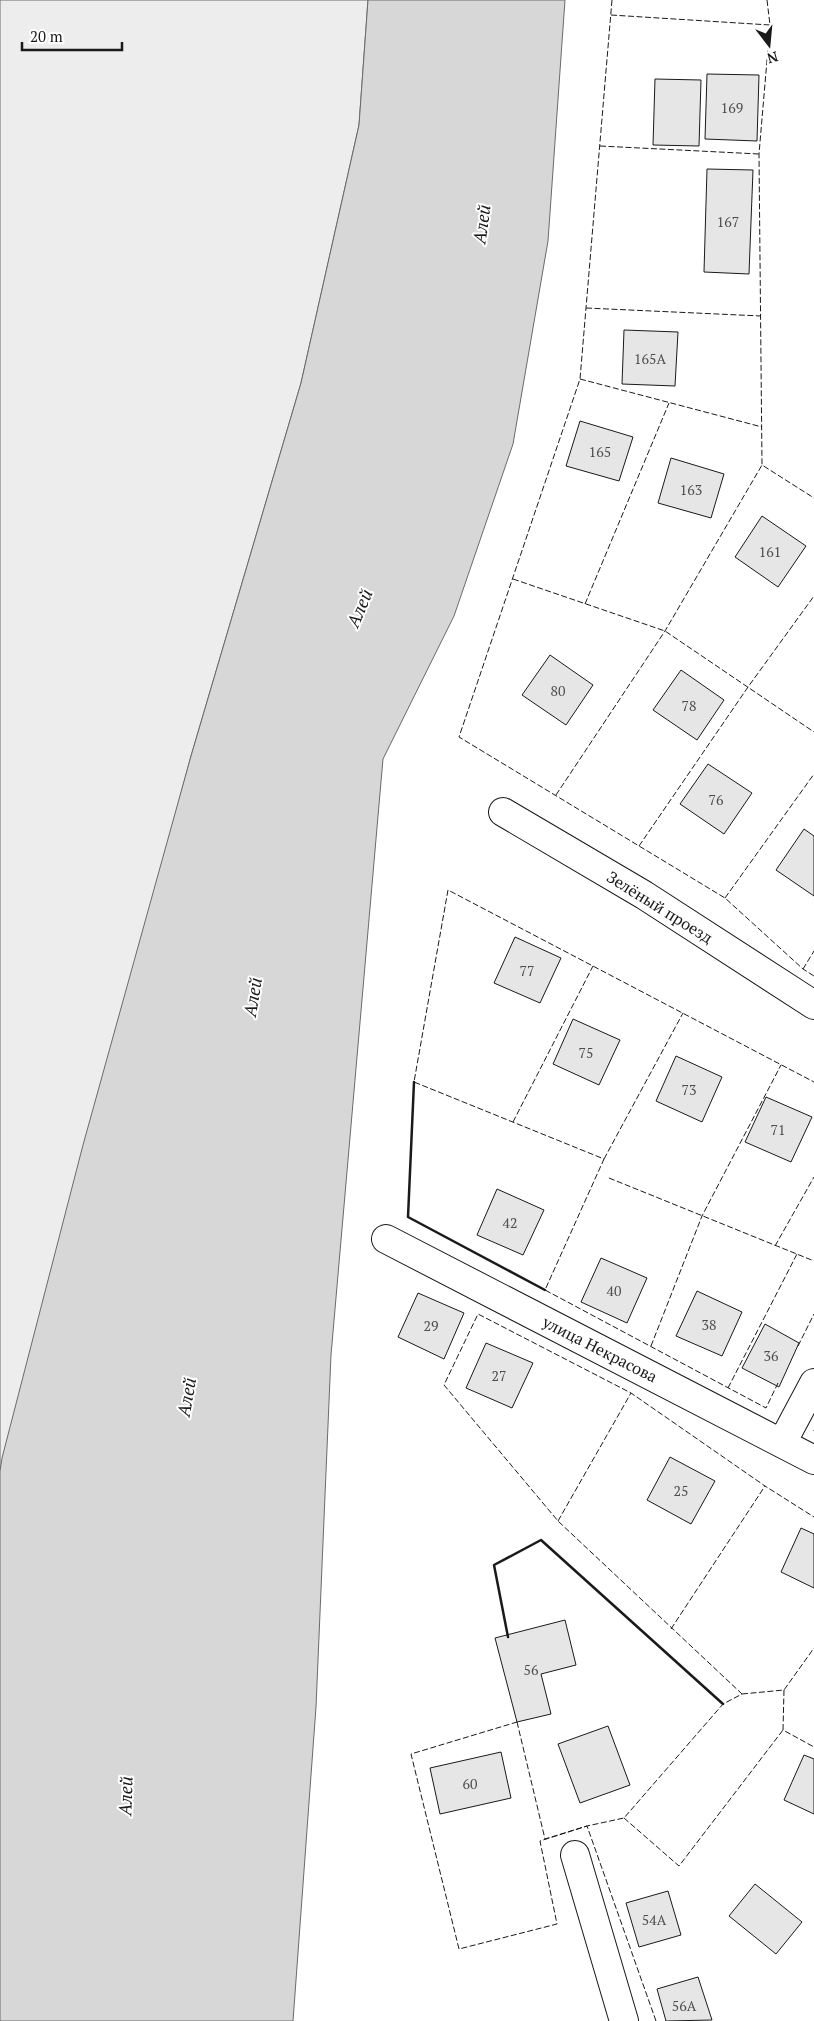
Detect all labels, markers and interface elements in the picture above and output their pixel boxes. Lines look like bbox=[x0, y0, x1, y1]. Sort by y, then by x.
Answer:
scale bar bbox=[22, 20, 122, 52]
north arrow bbox=[744, 20, 794, 70]
text: 20 m bbox=[30, 26, 63, 46]
text: N bbox=[765, 47, 780, 69]
house number: 169 bbox=[721, 98, 743, 117]
water label: Алей bbox=[466, 203, 496, 246]
house number: 167 bbox=[717, 212, 739, 231]
house number: 165А bbox=[634, 349, 666, 368]
house number: 165 bbox=[589, 442, 611, 461]
house number: 163 bbox=[680, 480, 702, 499]
house number: 161 bbox=[759, 542, 781, 561]
water label: Алей bbox=[340, 585, 378, 632]
house number: 80 bbox=[551, 681, 565, 700]
house number: 78 bbox=[682, 696, 696, 715]
house number: 76 bbox=[709, 790, 724, 809]
street label: Зелёный проезд bbox=[603, 866, 717, 948]
house number: 77 bbox=[520, 961, 534, 980]
water label: Алей bbox=[237, 975, 267, 1019]
house number: 75 bbox=[579, 1043, 593, 1062]
house number: 73 bbox=[682, 1080, 696, 1099]
house number: 71 bbox=[771, 1120, 785, 1139]
house number: 42 bbox=[503, 1213, 517, 1232]
house number: 40 bbox=[607, 1281, 621, 1300]
street label: улица Некрасова bbox=[538, 1310, 661, 1387]
house number: 38 bbox=[702, 1315, 716, 1334]
house number: 29 bbox=[424, 1316, 438, 1335]
house number: 36 bbox=[764, 1346, 779, 1365]
house number: 27 bbox=[492, 1366, 506, 1385]
water label: Алей bbox=[171, 1375, 201, 1419]
house number: 25 bbox=[674, 1481, 688, 1500]
house number: 56 bbox=[524, 1660, 539, 1679]
house number: 60 bbox=[463, 1774, 477, 1793]
water label: Алей bbox=[112, 1776, 138, 1817]
house number: 54А bbox=[642, 1910, 667, 1929]
house number: 56А bbox=[672, 1996, 697, 2015]

